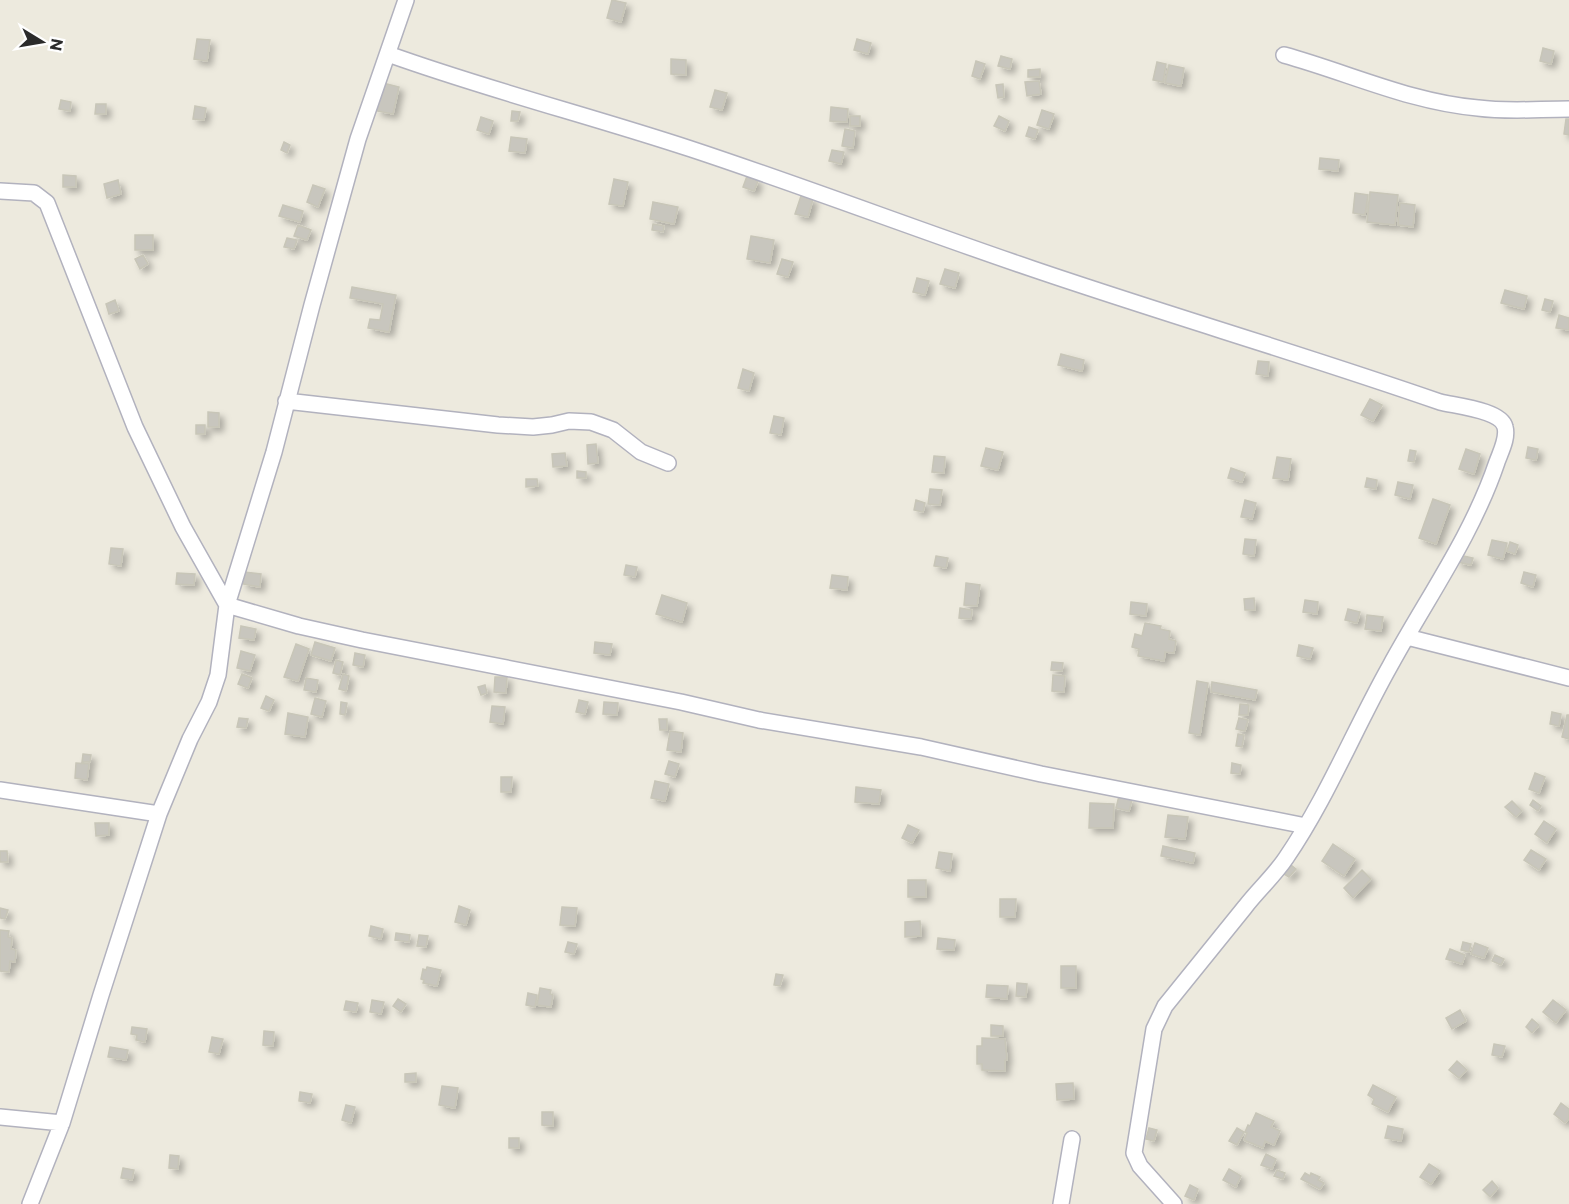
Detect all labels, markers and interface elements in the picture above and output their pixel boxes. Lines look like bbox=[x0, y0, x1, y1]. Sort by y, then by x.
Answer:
north arrow bbox=[12, 12, 72, 72]
text: N bbox=[47, 37, 68, 53]

